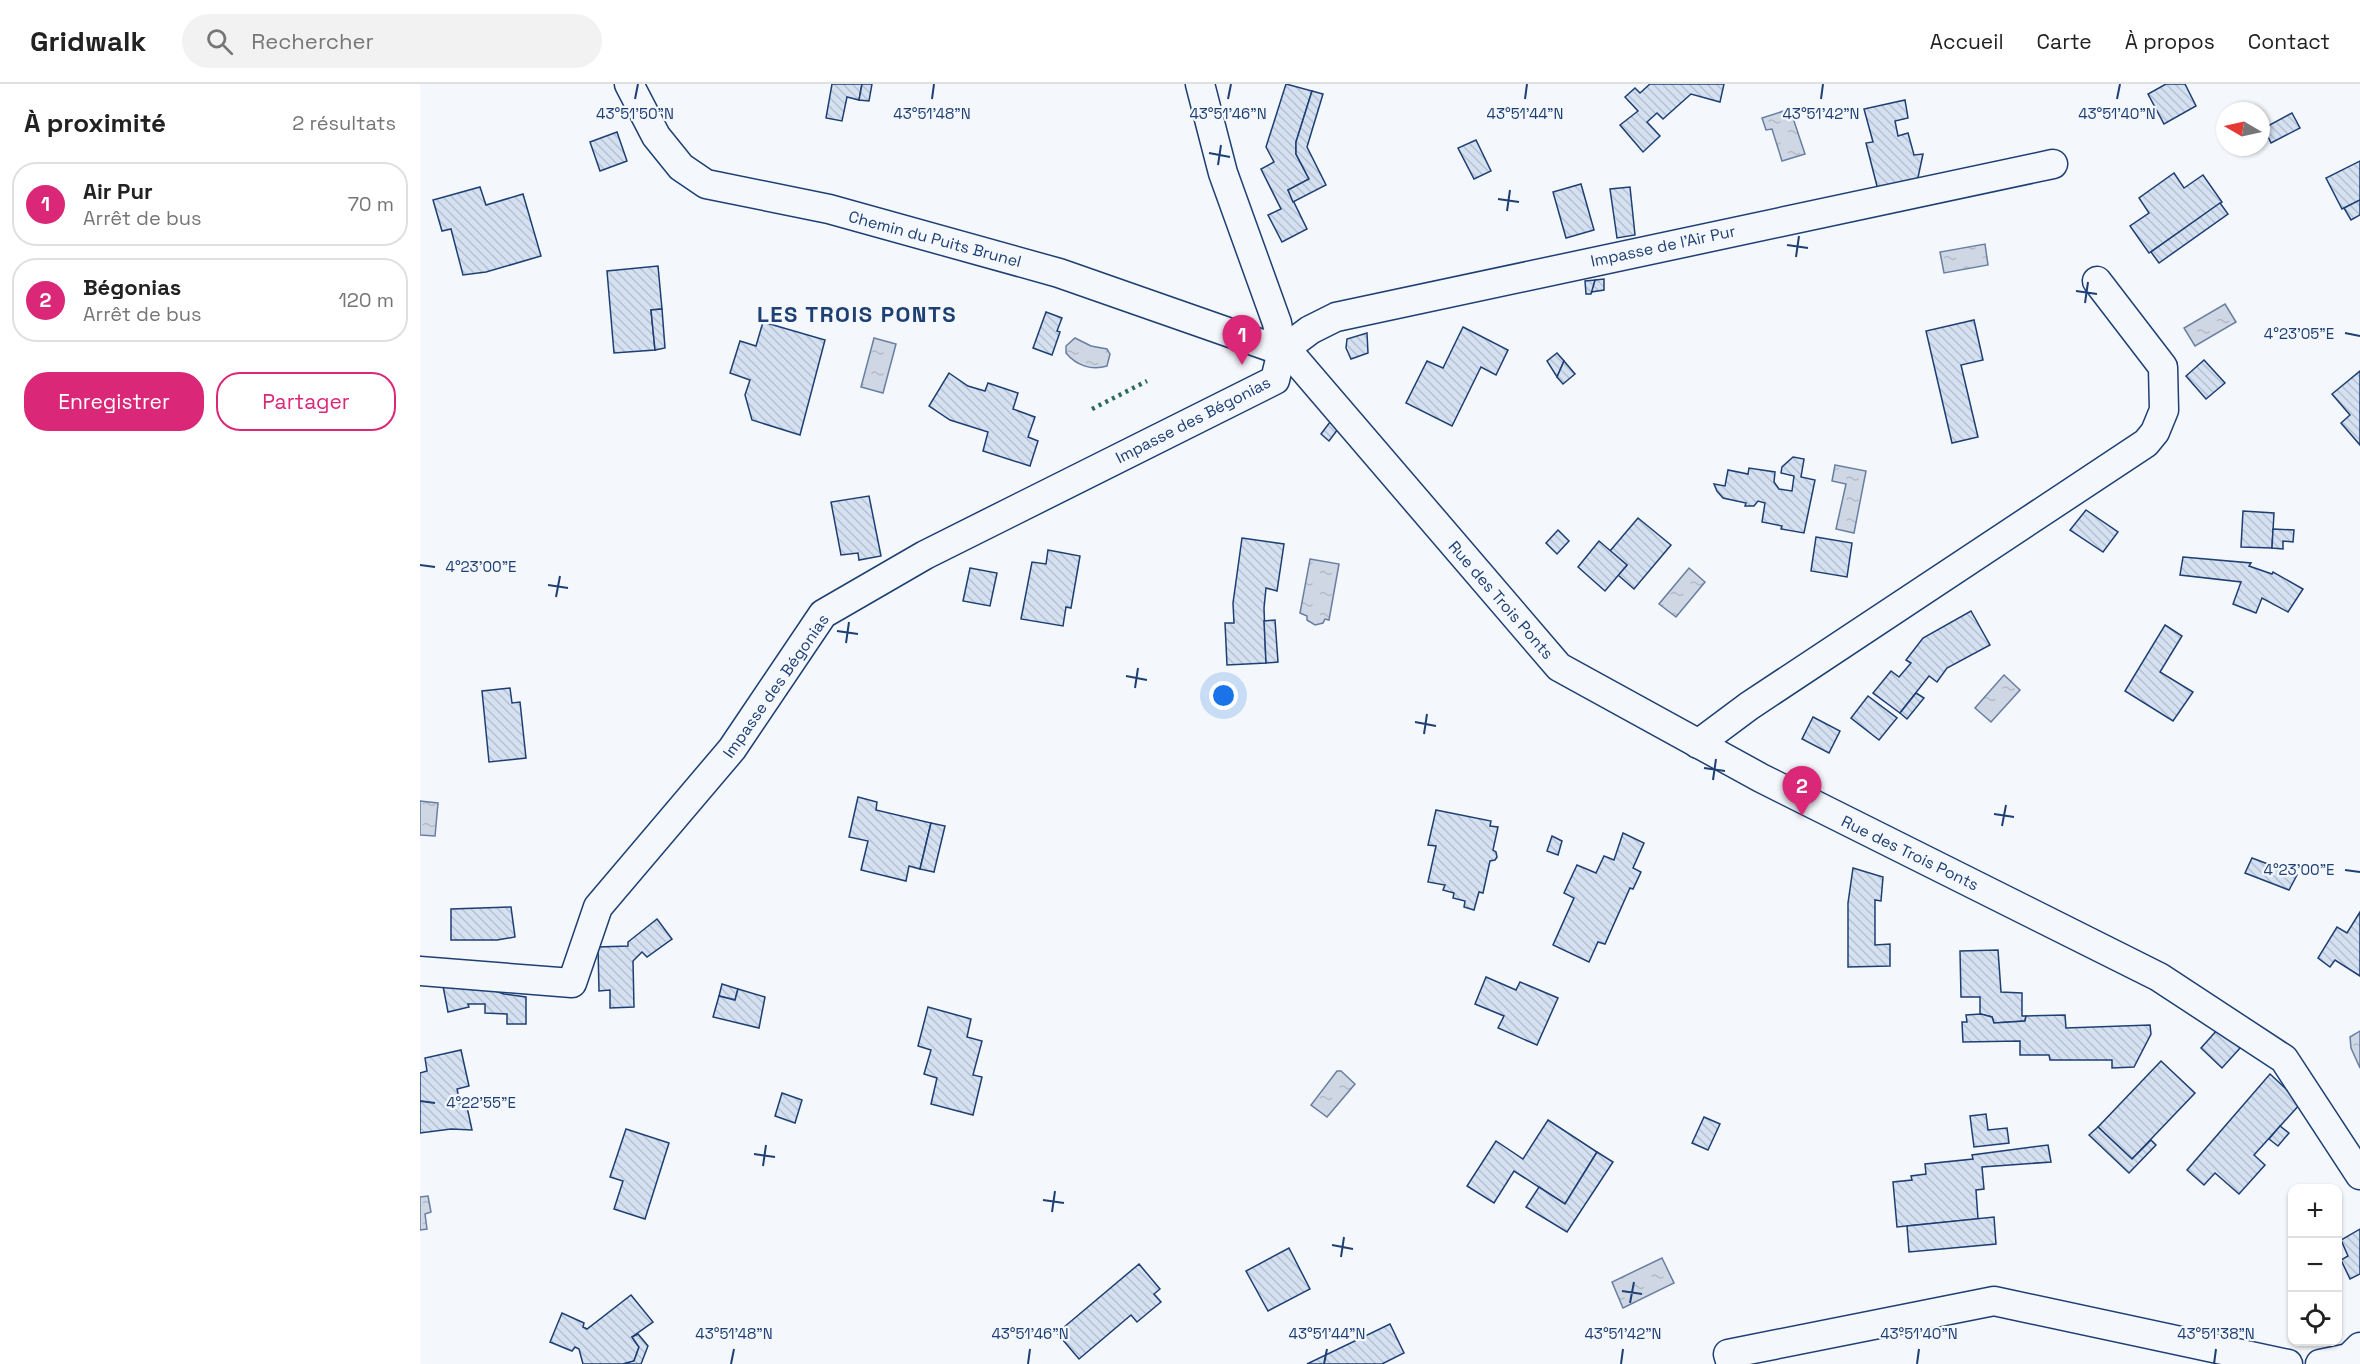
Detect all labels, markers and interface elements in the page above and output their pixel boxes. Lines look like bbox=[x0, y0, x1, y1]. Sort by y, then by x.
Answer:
search box bbox=[182, 14, 602, 68]
text: Gridwalk bbox=[30, 23, 146, 59]
icon: search bbox=[203, 25, 236, 58]
text: Rechercher bbox=[251, 27, 374, 55]
text: Accueil bbox=[1930, 28, 2004, 55]
text: Carte bbox=[2037, 28, 2092, 55]
text: À propos bbox=[2125, 28, 2215, 55]
text: Contact bbox=[2248, 28, 2330, 55]
north arrow bbox=[2216, 102, 2270, 156]
text: 43°51'50"N bbox=[596, 104, 674, 123]
text: 43°51'48"N bbox=[893, 104, 971, 123]
text: 43°51'46"N bbox=[1189, 104, 1267, 123]
text: 43°51'44"N bbox=[1487, 104, 1563, 123]
text: 43°51'42"N bbox=[1782, 104, 1860, 123]
text: 43°51'40"N bbox=[2078, 104, 2156, 123]
text: À proximité bbox=[24, 106, 166, 140]
text: 2 résultats bbox=[292, 110, 396, 136]
text: Air Pur bbox=[83, 177, 153, 205]
text: 1 bbox=[41, 191, 50, 217]
text: 70 m bbox=[348, 191, 394, 217]
text: Arrêt de bus bbox=[83, 205, 202, 231]
street label: Chemin du Puits Brunel bbox=[846, 206, 1024, 272]
street label: Impasse de l'Air Pur bbox=[1589, 220, 1737, 272]
text: Bégonias bbox=[83, 273, 181, 301]
text: 2 bbox=[40, 287, 51, 313]
text: 120 m bbox=[338, 287, 394, 313]
district label: LES TROIS PONTS bbox=[757, 300, 957, 328]
text: Arrêt de bus bbox=[83, 301, 202, 327]
pin: 1 bbox=[1222, 316, 1262, 365]
text: 4°23'05"E bbox=[2264, 324, 2334, 343]
button: Enregistrer bbox=[24, 372, 204, 431]
button: Partager bbox=[216, 372, 396, 431]
street label: Impasse des Bégonias bbox=[1112, 372, 1274, 468]
street label: Rue des Trois Ponts bbox=[1444, 536, 1558, 664]
text: 4°23'00"E bbox=[446, 557, 516, 576]
street label: Impasse des Bégonias bbox=[718, 610, 834, 762]
your location bbox=[1209, 681, 1238, 710]
pin: 2 bbox=[1782, 766, 1822, 816]
street label: Rue des Trois Ponts bbox=[1838, 811, 1982, 895]
text: 4°23'00"E bbox=[2264, 860, 2334, 879]
text: 4°22'55"E bbox=[446, 1093, 516, 1112]
map controls bbox=[2288, 1184, 2342, 1346]
button: + bbox=[2288, 1184, 2342, 1238]
button: − bbox=[2288, 1238, 2342, 1292]
button: locate bbox=[2288, 1292, 2342, 1346]
text: 43°51'48"N bbox=[695, 1324, 773, 1343]
text: 43°51'46"N bbox=[991, 1324, 1069, 1343]
text: 43°51'44"N bbox=[1289, 1324, 1365, 1343]
text: 43°51'42"N bbox=[1584, 1324, 1662, 1343]
text: 43°51'40"N bbox=[1880, 1324, 1958, 1343]
text: 43°51'38"N bbox=[2177, 1324, 2255, 1343]

